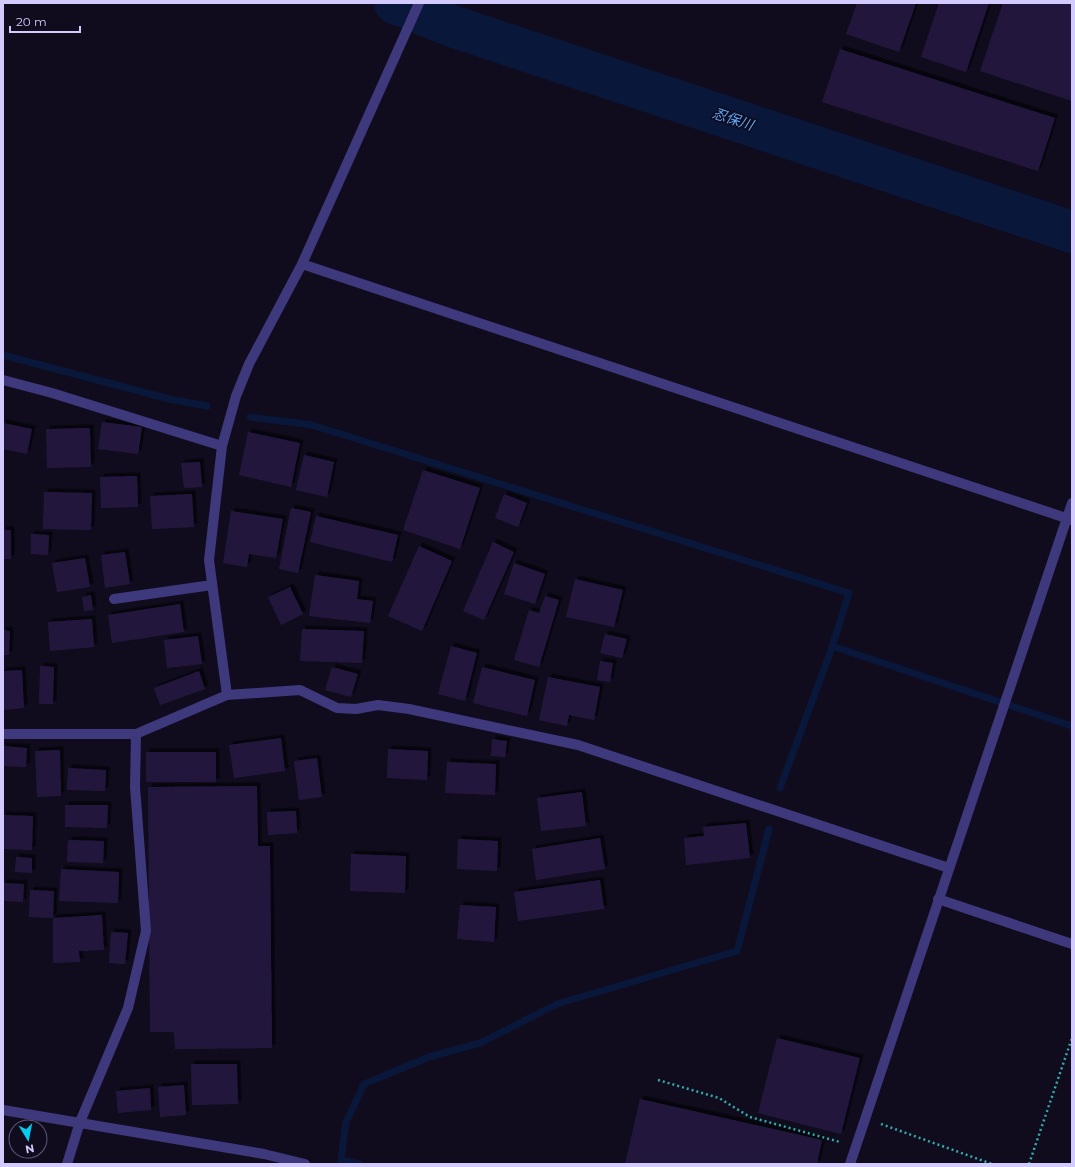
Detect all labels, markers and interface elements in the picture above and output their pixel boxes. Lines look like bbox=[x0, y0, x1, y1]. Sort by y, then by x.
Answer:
scale bar bbox=[10, 8, 80, 34]
text: 20 m bbox=[16, 14, 47, 29]
water label: 忍保川 bbox=[710, 104, 758, 135]
north arrow bbox=[8, 1119, 48, 1159]
text: N bbox=[24, 1141, 35, 1157]

